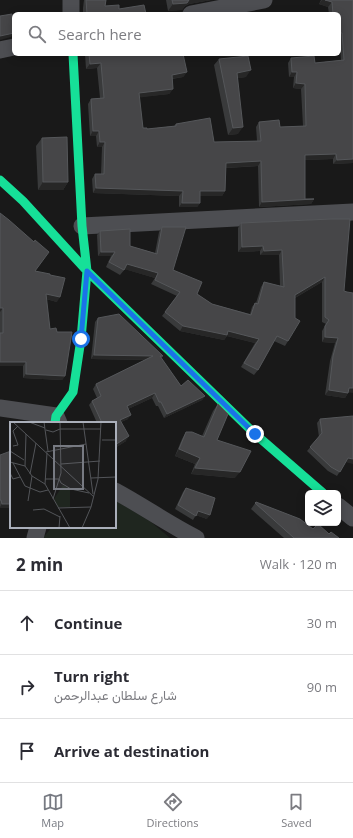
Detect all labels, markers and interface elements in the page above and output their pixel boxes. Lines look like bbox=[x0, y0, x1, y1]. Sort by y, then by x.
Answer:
search box bbox=[12, 12, 341, 56]
icon: search bbox=[26, 23, 48, 45]
text: Search here bbox=[58, 24, 142, 44]
route start bbox=[72, 330, 90, 348]
inset map bbox=[10, 422, 116, 528]
route end bbox=[246, 425, 264, 443]
map controls bbox=[305, 490, 341, 526]
button: layers bbox=[305, 490, 341, 526]
text: 2 min bbox=[16, 553, 63, 576]
text: Walk · 120 m bbox=[260, 555, 337, 573]
icon: ahead bbox=[16, 612, 38, 634]
text: Continue bbox=[54, 613, 122, 633]
text: 30 m bbox=[307, 614, 337, 632]
text: Turn right bbox=[54, 666, 129, 686]
icon: right bbox=[16, 676, 38, 698]
text: 90 m bbox=[307, 678, 337, 696]
text: شارع سلطان عبدالرحمن bbox=[54, 686, 177, 704]
icon: arrive bbox=[16, 740, 38, 762]
text: Arrive at destination bbox=[54, 741, 209, 761]
tab: Map bbox=[41, 791, 64, 830]
tab: Directions bbox=[147, 791, 199, 830]
tab: Saved bbox=[281, 791, 312, 830]

